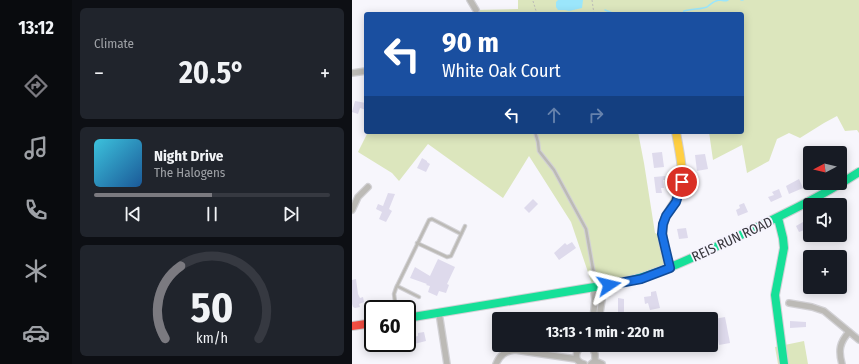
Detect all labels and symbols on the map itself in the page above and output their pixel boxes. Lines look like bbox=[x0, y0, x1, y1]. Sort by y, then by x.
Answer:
north arrow bbox=[803, 146, 847, 190]
pin bbox=[665, 165, 699, 199]
street label: REIS RUN ROAD bbox=[689, 213, 775, 266]
position arrow bbox=[588, 264, 630, 306]
speed limit sign: 60 bbox=[364, 300, 416, 352]

